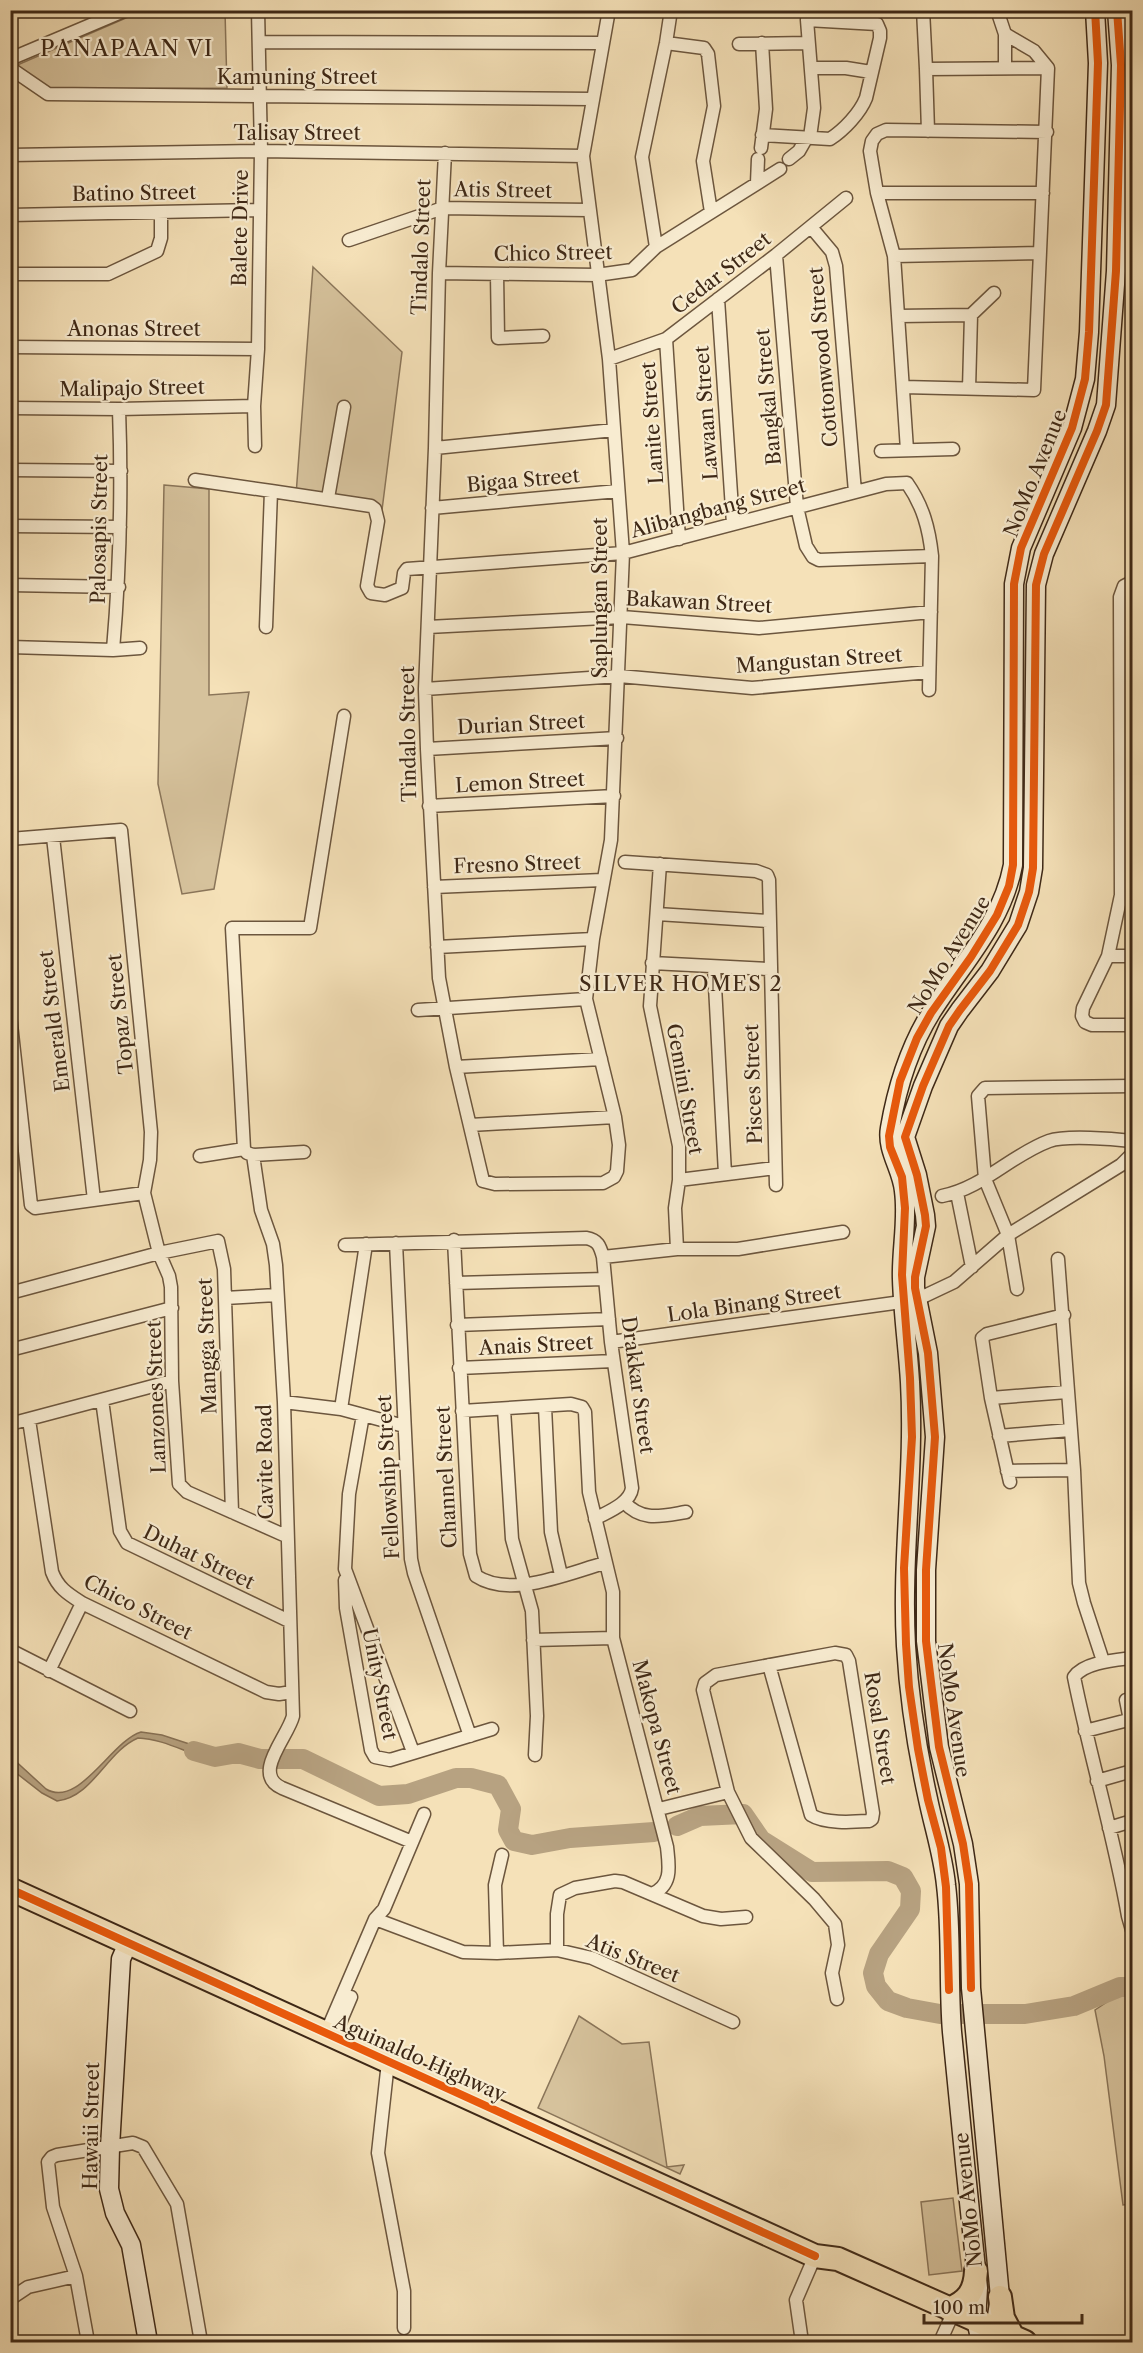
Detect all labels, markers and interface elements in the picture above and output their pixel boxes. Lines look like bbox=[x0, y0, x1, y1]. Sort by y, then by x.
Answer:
district label: PANAPAAN VI bbox=[40, 35, 214, 62]
street label: Kamuning Street bbox=[217, 65, 377, 89]
street label: Talisay Street bbox=[234, 121, 360, 145]
street label: Balete Drive bbox=[227, 169, 253, 287]
street label: Atis Street bbox=[453, 177, 552, 203]
street label: Tindalo Street bbox=[407, 179, 435, 315]
street label: Batino Street bbox=[72, 180, 196, 206]
street label: Cedar Street bbox=[667, 227, 775, 319]
street label: Chico Street bbox=[493, 240, 613, 266]
street label: Cottonwood Street bbox=[803, 266, 843, 448]
street label: Anonas Street bbox=[66, 317, 201, 341]
street label: Bangkal Street bbox=[750, 328, 786, 466]
street label: Lawaan Street bbox=[689, 345, 723, 481]
street label: Lanite Street bbox=[636, 361, 668, 485]
street label: Malipajo Street bbox=[59, 375, 205, 401]
street label: NoMo Avenue bbox=[999, 406, 1071, 540]
street label: Palosapis Street bbox=[86, 454, 112, 604]
street label: Bigaa Street bbox=[465, 463, 581, 497]
street label: Alibangbang Street bbox=[627, 473, 808, 543]
street label: Saplungan Street bbox=[588, 517, 612, 679]
street label: Bakawan Street bbox=[625, 586, 773, 618]
street label: Mangustan Street bbox=[735, 642, 903, 678]
street label: Tindalo Street bbox=[395, 666, 421, 802]
street label: Durian Street bbox=[456, 709, 586, 739]
street label: Lemon Street bbox=[455, 767, 585, 797]
street label: Fresno Street bbox=[453, 850, 581, 878]
street label: NoMo Avenue bbox=[903, 891, 995, 1019]
street label: Emerald Street bbox=[33, 949, 75, 1093]
street label: Topaz Street bbox=[102, 953, 138, 1075]
district label: SILVER HOMES 2 bbox=[579, 971, 783, 996]
street label: Gemini Street bbox=[662, 1022, 708, 1156]
street label: Pisces Street bbox=[739, 1023, 767, 1145]
street label: Mangga Street bbox=[193, 1277, 221, 1415]
street label: Lola Binang Street bbox=[666, 1279, 842, 1327]
street label: Drakkar Street bbox=[616, 1315, 660, 1455]
street label: Lanzones Street bbox=[141, 1320, 171, 1474]
street label: Anais Street bbox=[477, 1330, 594, 1360]
street label: Fellowship Street bbox=[372, 1394, 404, 1560]
street label: Cavite Road bbox=[252, 1404, 278, 1520]
street label: Channel Street bbox=[430, 1405, 462, 1549]
street label: Duhat Street bbox=[140, 1520, 258, 1594]
street label: Chico Street bbox=[80, 1569, 196, 1645]
street label: Unity Street bbox=[357, 1626, 403, 1742]
street label: NoMo Avenue bbox=[933, 1641, 975, 1779]
street label: Makopa Street bbox=[628, 1657, 686, 1797]
street label: Rosal Street bbox=[859, 1670, 901, 1786]
street label: Atis Street bbox=[582, 1928, 683, 1988]
street label: Aguinaldo Highway bbox=[330, 2009, 510, 2107]
street label: Hawaii Street bbox=[78, 2062, 104, 2190]
street label: NoMo Avenue bbox=[949, 2131, 987, 2269]
scale bar bbox=[924, 2287, 1082, 2325]
text: 100 m bbox=[933, 2297, 985, 2319]

